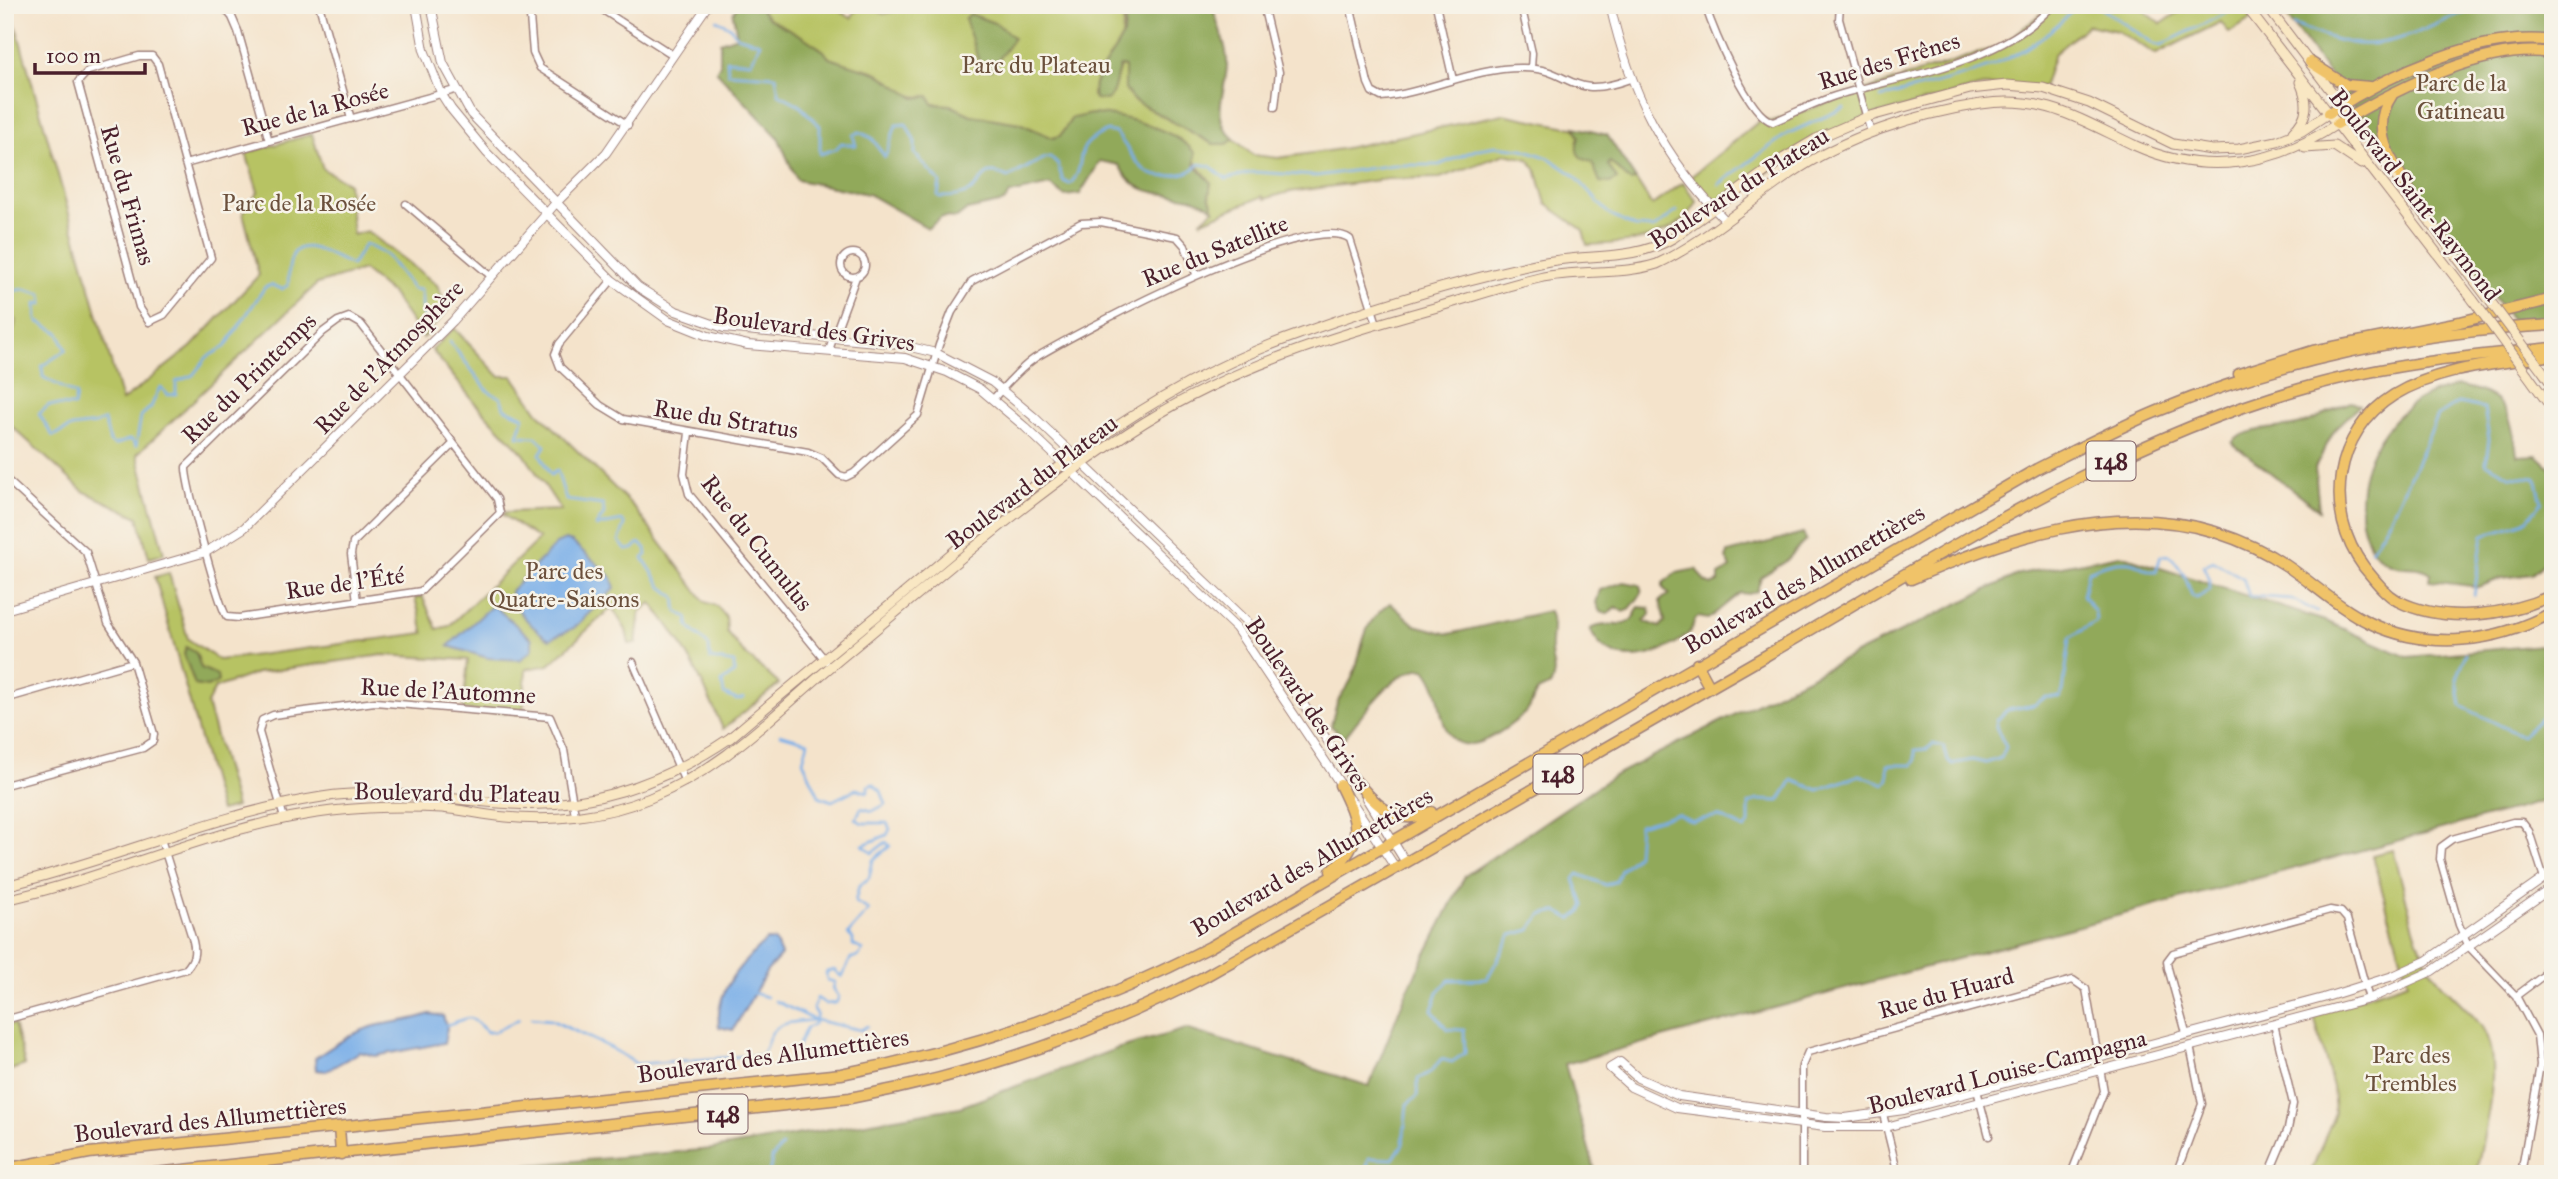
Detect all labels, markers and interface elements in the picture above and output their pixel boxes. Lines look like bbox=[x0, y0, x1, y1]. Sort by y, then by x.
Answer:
street label: Rue des Frênes bbox=[1815, 25, 1963, 97]
scale bar bbox=[35, 32, 145, 76]
text: 100 m bbox=[46, 43, 101, 69]
park label: Parc du Plateau bbox=[961, 50, 1111, 80]
park label: Parc de la Gatineau bbox=[2415, 68, 2508, 126]
street label: Rue de la Rosée bbox=[238, 75, 392, 143]
street label: Boulevard Saint-Raymond bbox=[2323, 83, 2507, 307]
street label: Boulevard du Plateau bbox=[1643, 120, 1835, 255]
street label: Rue du Frimas bbox=[94, 121, 162, 269]
park label: Parc de la Rosée bbox=[222, 188, 376, 218]
street label: Rue du Satellite bbox=[1138, 208, 1292, 294]
street label: Rue de l'Atmosphère bbox=[308, 274, 470, 440]
street label: Boulevard des Grives bbox=[711, 300, 917, 358]
street label: Rue du Printemps bbox=[175, 306, 323, 450]
street label: Rue du Stratus bbox=[651, 393, 801, 445]
street label: Boulevard du Plateau bbox=[940, 408, 1124, 556]
road number: 148 bbox=[2086, 442, 2136, 481]
street label: Rue du Cumulus bbox=[695, 469, 819, 617]
street label: Boulevard des Allumettières bbox=[1678, 498, 1930, 660]
park label: Parc des Quatre-Saisons bbox=[489, 556, 639, 614]
street label: Rue de l'Été bbox=[283, 560, 407, 606]
street label: Boulevard des Grives bbox=[1239, 611, 1377, 797]
street label: Rue de l'Automne bbox=[359, 671, 537, 711]
road number: 148 bbox=[1534, 754, 1582, 794]
street label: Boulevard du Plateau bbox=[353, 776, 561, 810]
street label: Boulevard des Allumettières bbox=[1186, 781, 1438, 943]
street label: Rue du Huard bbox=[1875, 961, 2017, 1025]
street label: Boulevard des Allumettières bbox=[635, 1022, 911, 1090]
street label: Boulevard Louise-Campagna bbox=[1865, 1023, 2150, 1121]
park label: Parc des Trembles bbox=[2365, 1040, 2457, 1098]
street label: Boulevard des Allumettières bbox=[72, 1091, 348, 1149]
road number: 148 bbox=[698, 1094, 748, 1134]

